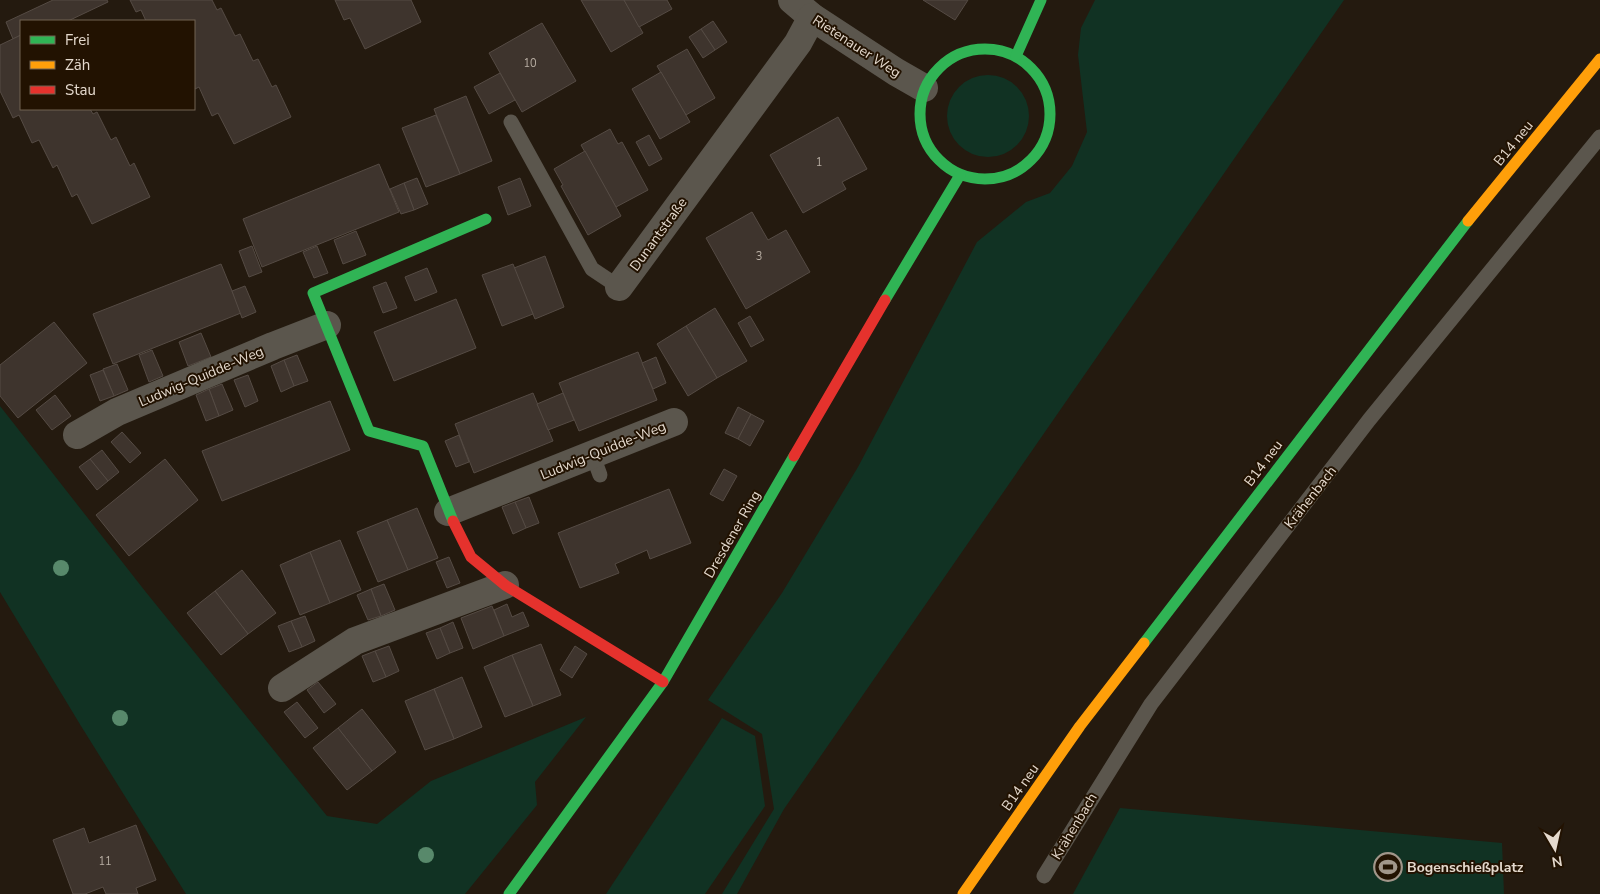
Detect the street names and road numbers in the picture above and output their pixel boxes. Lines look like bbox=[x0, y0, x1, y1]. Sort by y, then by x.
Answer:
street label: Rietenauer Weg bbox=[809, 11, 905, 82]
street label: B14 neu bbox=[1489, 117, 1537, 170]
street label: Dunantstraße bbox=[625, 194, 691, 275]
street label: Ludwig-Quidde-Weg bbox=[136, 342, 267, 411]
street label: Ludwig-Quidde-Weg bbox=[538, 417, 669, 484]
street label: B14 neu bbox=[1240, 436, 1287, 490]
street label: Krähenbach bbox=[1280, 462, 1341, 533]
street label: Dresdener Ring bbox=[700, 487, 765, 581]
street label: B14 neu bbox=[997, 760, 1043, 814]
street label: Krähenbach bbox=[1047, 789, 1102, 863]

